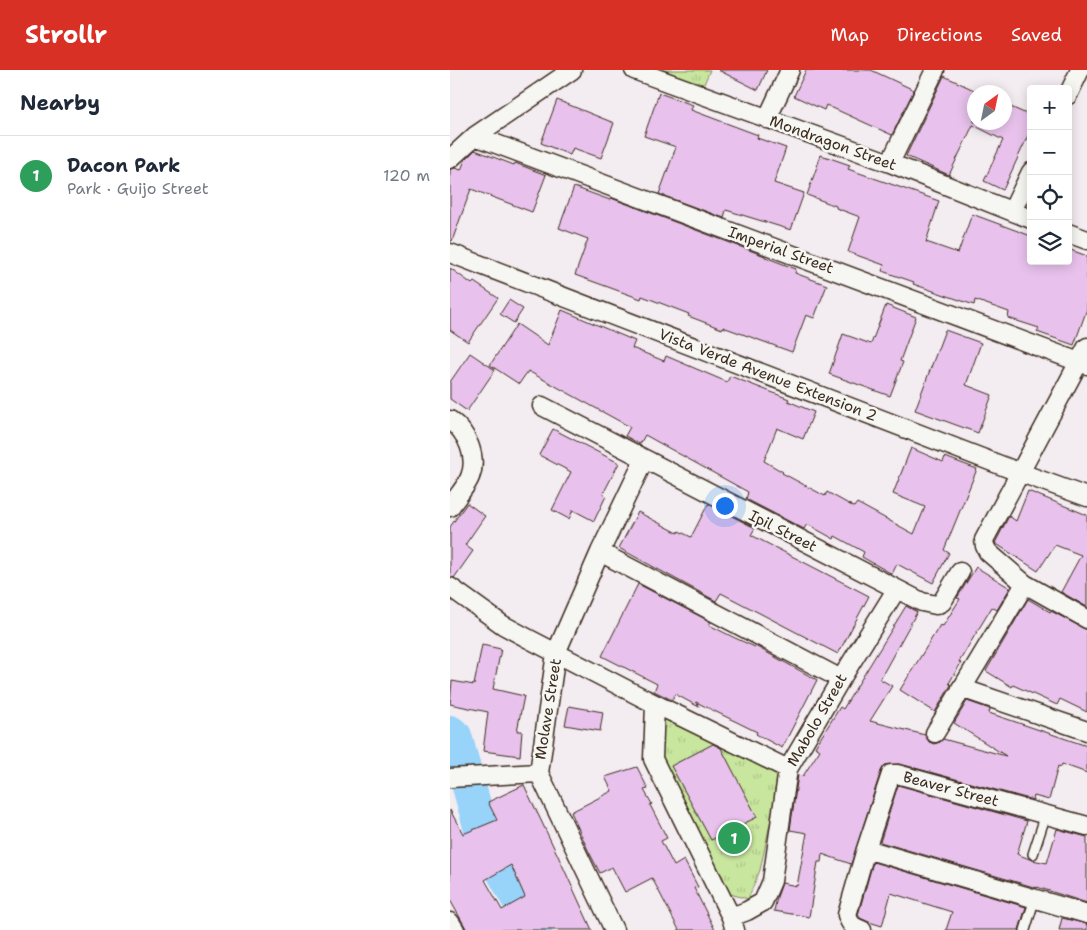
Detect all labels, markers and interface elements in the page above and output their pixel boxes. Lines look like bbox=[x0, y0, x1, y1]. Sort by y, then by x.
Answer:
text: Strollr bbox=[25, 19, 107, 51]
text: Map bbox=[831, 23, 869, 47]
text: Directions bbox=[897, 23, 983, 47]
text: Saved bbox=[1011, 23, 1062, 47]
north arrow bbox=[967, 85, 1012, 130]
map controls bbox=[1027, 85, 1072, 265]
button: + bbox=[1027, 85, 1072, 130]
text: Nearby bbox=[20, 89, 100, 117]
street label: Mondragon Street bbox=[767, 111, 899, 175]
button: − bbox=[1027, 130, 1072, 175]
text: Dacon Park bbox=[67, 153, 180, 178]
text: 1 bbox=[32, 165, 40, 186]
text: 120 m bbox=[383, 165, 430, 186]
button: locate bbox=[1027, 175, 1072, 220]
text: Park · Guijo Street bbox=[67, 178, 209, 199]
button: layers bbox=[1027, 220, 1072, 265]
street label: Imperial Street bbox=[725, 222, 837, 278]
street label: Vista Verde Avenue Extension 2 bbox=[656, 324, 880, 426]
your location bbox=[712, 493, 738, 519]
street label: Ipil Street bbox=[745, 505, 821, 557]
street label: Molave Street bbox=[530, 657, 566, 761]
street label: Mabolo Street bbox=[782, 670, 852, 770]
street label: Beaver Street bbox=[901, 767, 1001, 811]
pin: 1 bbox=[718, 819, 750, 857]

